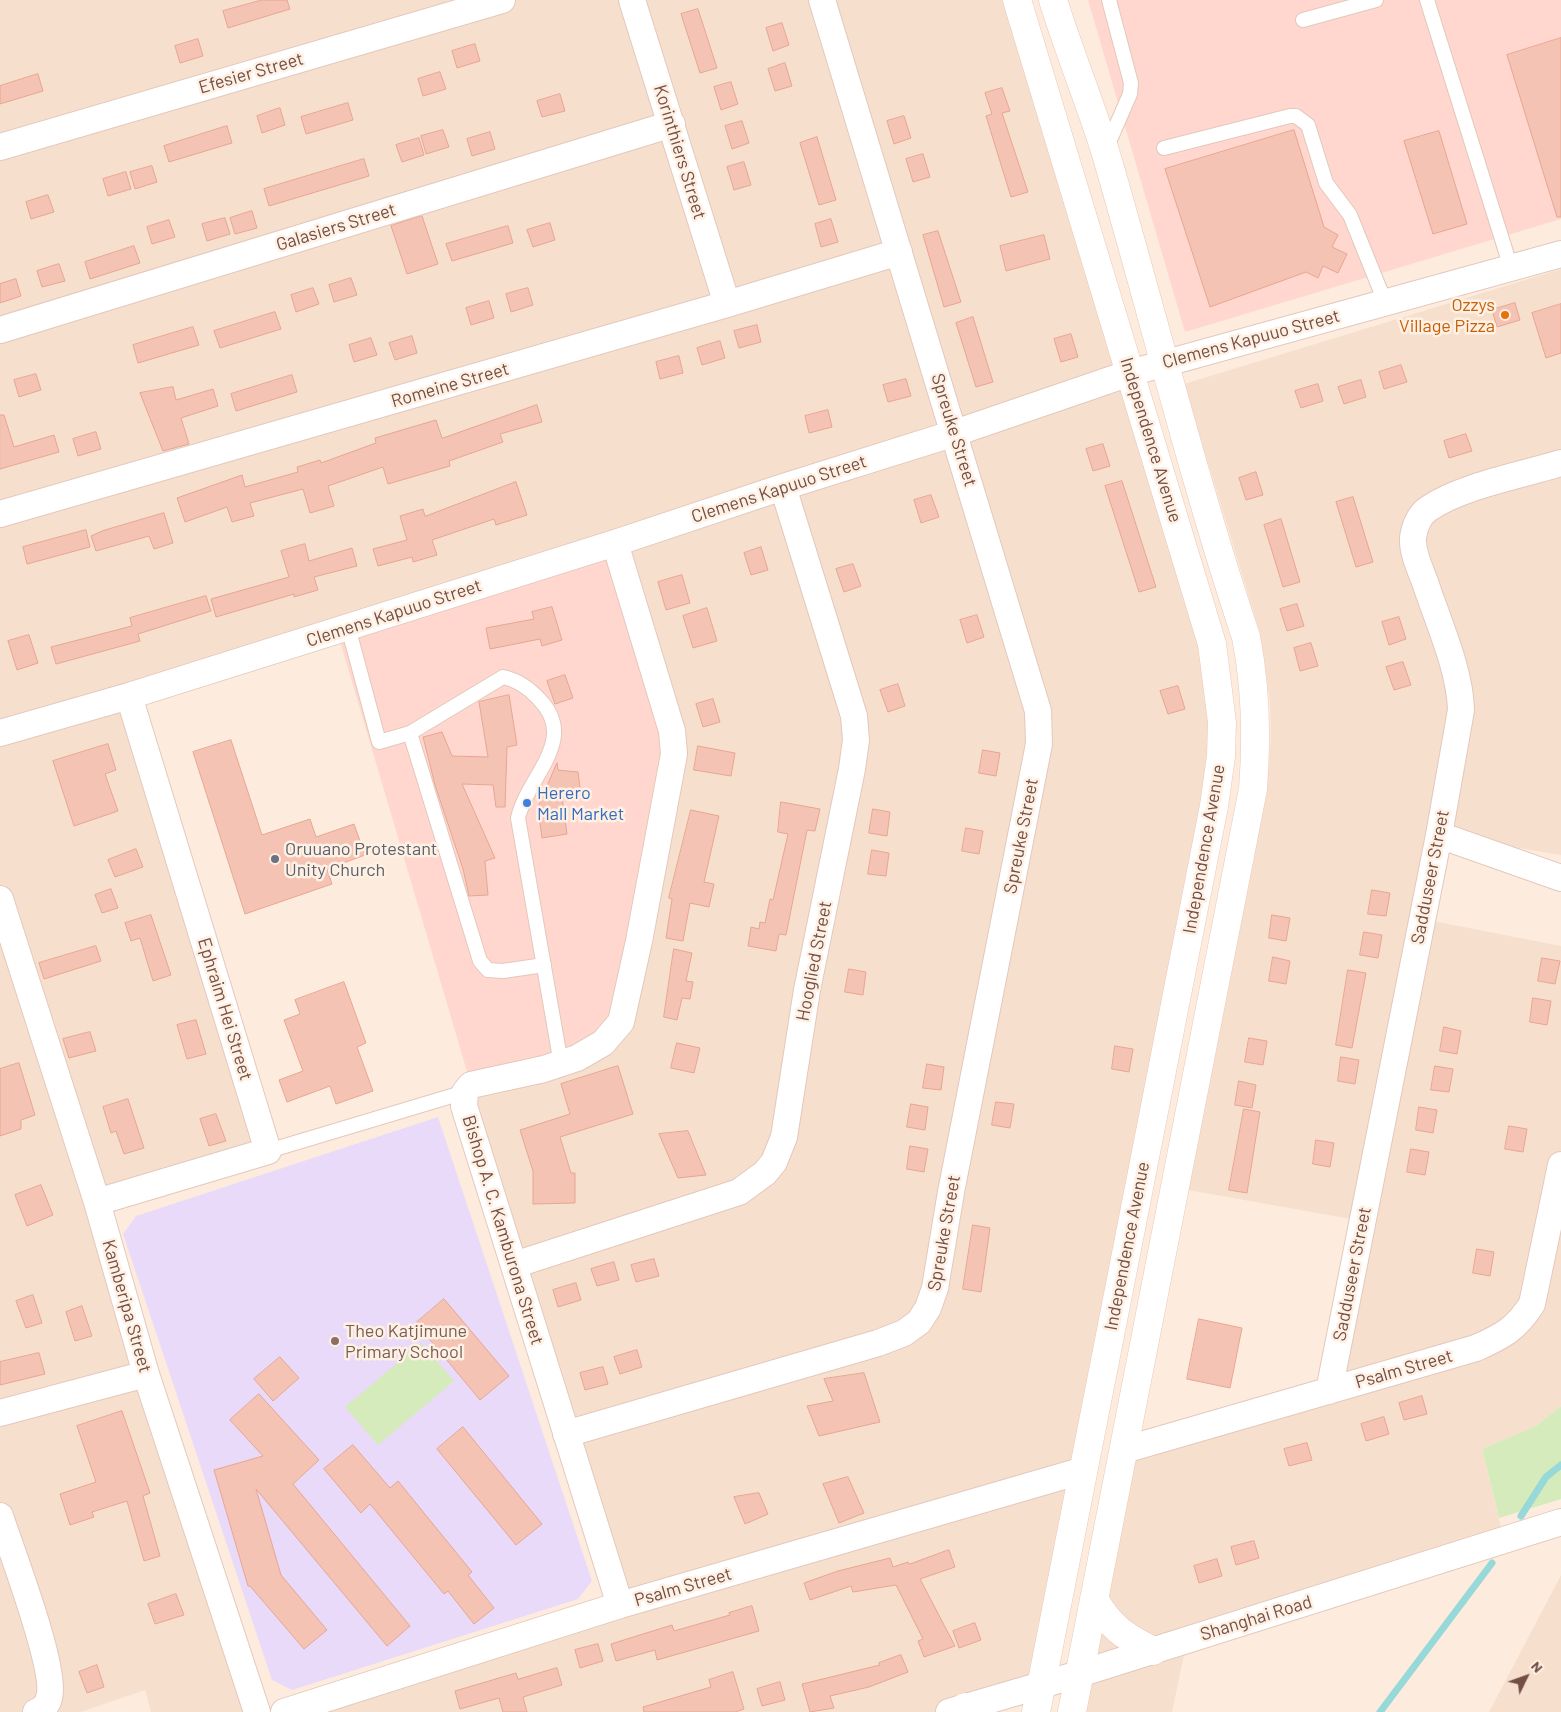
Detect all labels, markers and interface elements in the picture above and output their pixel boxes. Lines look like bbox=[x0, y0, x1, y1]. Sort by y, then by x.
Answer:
street label: Efesier Street bbox=[196, 48, 306, 98]
street label: Korinthiers Street bbox=[649, 82, 711, 222]
street label: Galasiers Street bbox=[273, 199, 399, 255]
place label: Ozzys Village Pizza bbox=[1399, 294, 1495, 336]
street label: Clemens Kapuuo Street bbox=[1160, 305, 1342, 373]
marker: Ozzys Village Pizza bbox=[1499, 309, 1511, 321]
street label: Independence Avenue bbox=[1116, 355, 1186, 525]
street label: Romeine Street bbox=[389, 358, 511, 412]
street label: Spreuke Street bbox=[927, 371, 981, 489]
street label: Clemens Kapuuo Street bbox=[689, 450, 869, 528]
street label: Clemens Kapuuo Street bbox=[304, 574, 484, 652]
street label: Independence Avenue bbox=[1178, 763, 1230, 935]
street label: Spreuke Street bbox=[999, 776, 1043, 896]
place label: Herero Mall Market bbox=[537, 782, 624, 824]
marker: Herero Mall Market bbox=[521, 797, 533, 809]
street label: Sadduseer Street bbox=[1406, 808, 1454, 946]
place label: Oruuano Protestant Unity Church bbox=[285, 838, 437, 881]
marker: Oruuano Protestant Unity Church bbox=[269, 853, 281, 865]
street label: Hooglied Street bbox=[792, 899, 836, 1023]
street label: Ephraim Hei Street bbox=[193, 935, 257, 1083]
street label: Bishop A. C. Kamburona Street bbox=[458, 1113, 548, 1347]
street label: Independence Avenue bbox=[1100, 1160, 1154, 1332]
street label: Spreuke Street bbox=[923, 1173, 965, 1293]
street label: Sadduseer Street bbox=[1328, 1205, 1376, 1343]
street label: Kamberipa Street bbox=[98, 1237, 156, 1375]
place label: Theo Katjimune Primary School bbox=[345, 1320, 467, 1362]
marker: Theo Katjimune Primary School bbox=[329, 1335, 341, 1347]
street label: Psalm Street bbox=[1353, 1345, 1455, 1393]
street label: Psalm Street bbox=[632, 1563, 734, 1611]
street label: Shanghai Road bbox=[1198, 1591, 1314, 1645]
north arrow bbox=[1501, 1652, 1551, 1702]
text: N bbox=[1528, 1657, 1547, 1676]

